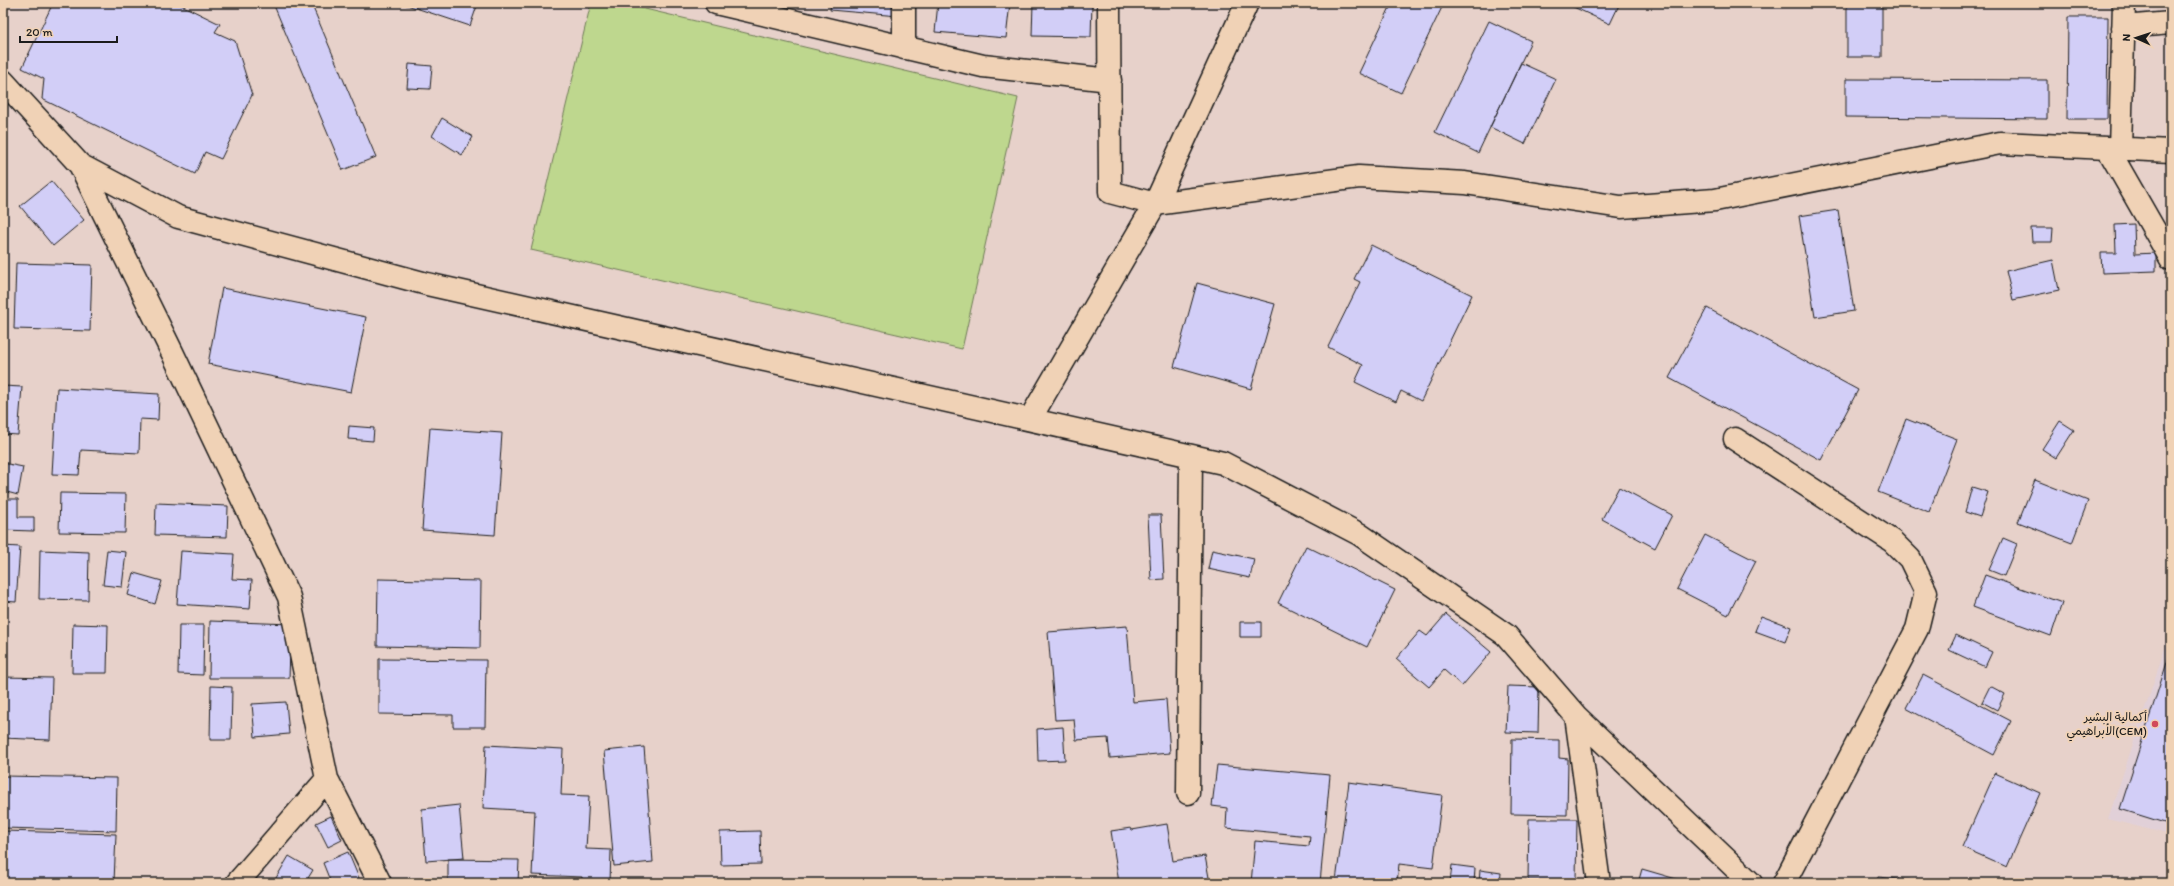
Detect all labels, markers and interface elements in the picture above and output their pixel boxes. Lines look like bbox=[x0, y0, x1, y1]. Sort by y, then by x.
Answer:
scale bar bbox=[20, 18, 117, 44]
north arrow bbox=[2116, 18, 2156, 58]
text: 20 m bbox=[26, 25, 53, 39]
text: N bbox=[2120, 33, 2133, 42]
place label: أكمالية البشير الأبراهيمي(CEM) bbox=[2066, 710, 2147, 742]
marker: أكمالية البشير الأبراهيمي(CEM) bbox=[2150, 719, 2160, 729]

